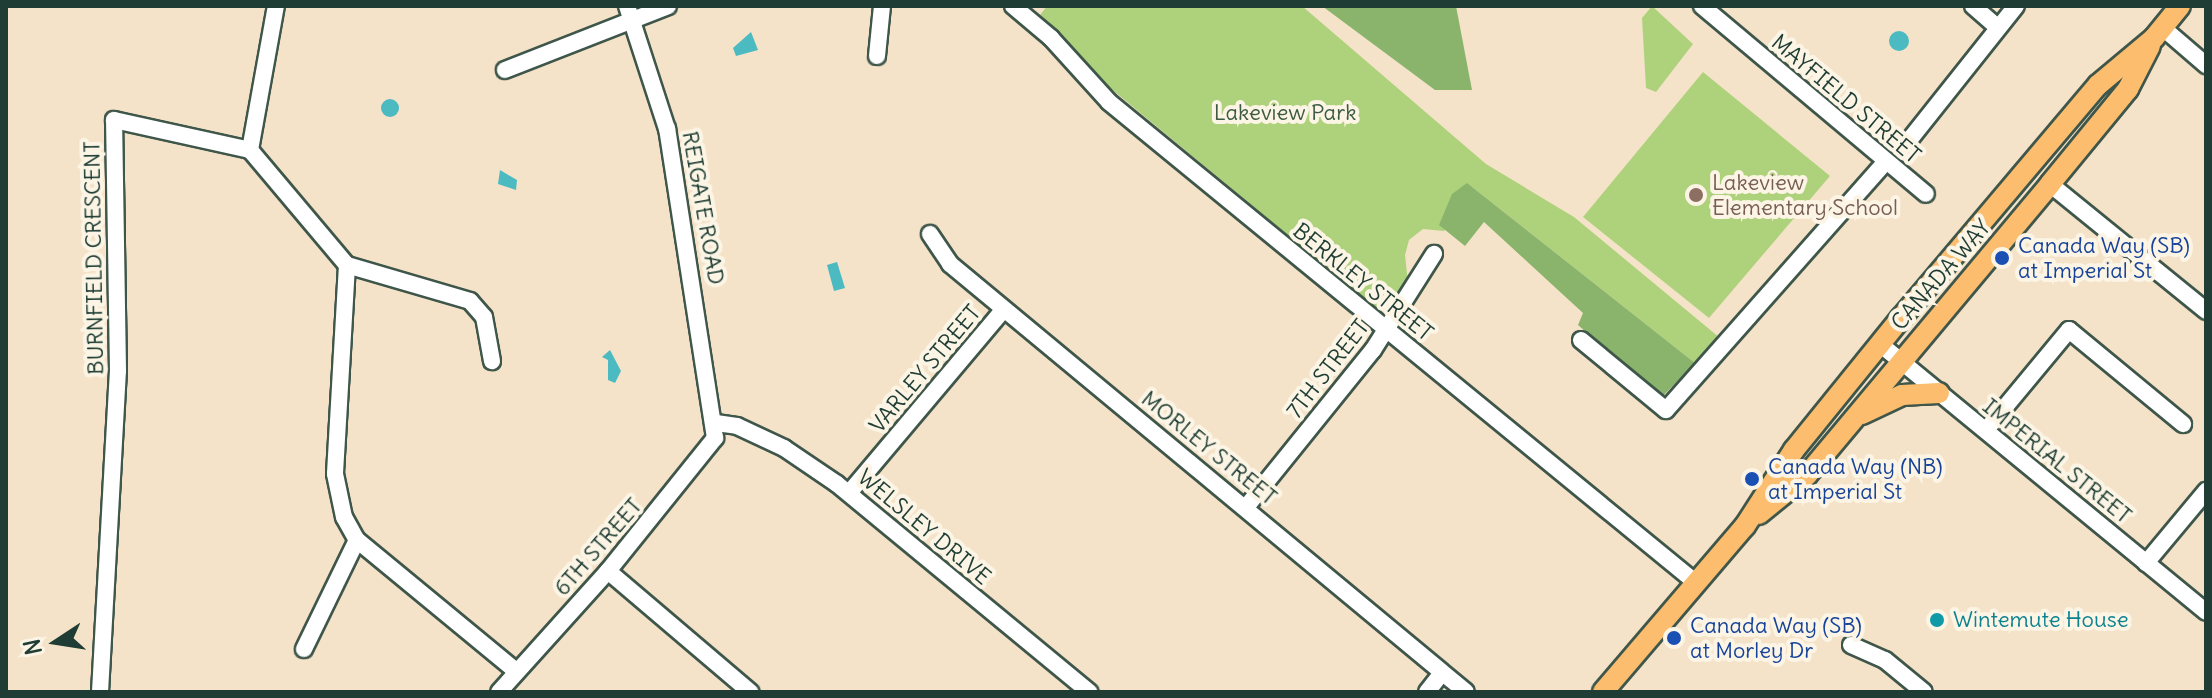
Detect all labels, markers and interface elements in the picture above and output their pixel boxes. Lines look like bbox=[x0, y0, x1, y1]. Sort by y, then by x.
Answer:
street label: MAYFIELD STREET bbox=[1766, 29, 1926, 169]
park label: Lakeview Park bbox=[1214, 100, 1356, 126]
street label: REIGATE ROAD bbox=[677, 129, 729, 287]
street label: BURNFIELD CRESCENT bbox=[79, 141, 109, 375]
place label: Lakeview Elementary School bbox=[1712, 169, 1898, 220]
marker: Lakeview Elementary School bbox=[1687, 186, 1705, 204]
street label: CANADA WAY bbox=[1886, 214, 1996, 336]
street label: BERKLEY STREET bbox=[1288, 218, 1438, 346]
place label: Canada Way (SB) at Imperial St bbox=[2018, 232, 2190, 284]
marker: Canada Way (SB) at Imperial St bbox=[1993, 249, 2011, 267]
street label: VARLEY STREET bbox=[864, 300, 986, 438]
street label: 7TH STREET bbox=[1281, 314, 1375, 424]
street label: MORLEY STREET bbox=[1136, 385, 1282, 511]
street label: IMPERIAL STREET bbox=[1977, 393, 2137, 529]
place label: Canada Way (NB) at Imperial St bbox=[1768, 453, 1943, 504]
street label: WELSLEY DRIVE bbox=[852, 464, 996, 590]
marker: Canada Way (NB) at Imperial St bbox=[1743, 470, 1761, 488]
street label: 6TH STREET bbox=[549, 493, 647, 601]
north arrow bbox=[16, 602, 96, 682]
place label: Wintemute House bbox=[1953, 607, 2129, 633]
marker: Wintemute House bbox=[1928, 611, 1946, 629]
place label: Canada Way (SB) at Morley Dr bbox=[1690, 612, 1862, 664]
marker: Canada Way (SB) at Morley Dr bbox=[1665, 629, 1683, 647]
text: N bbox=[17, 637, 48, 657]

